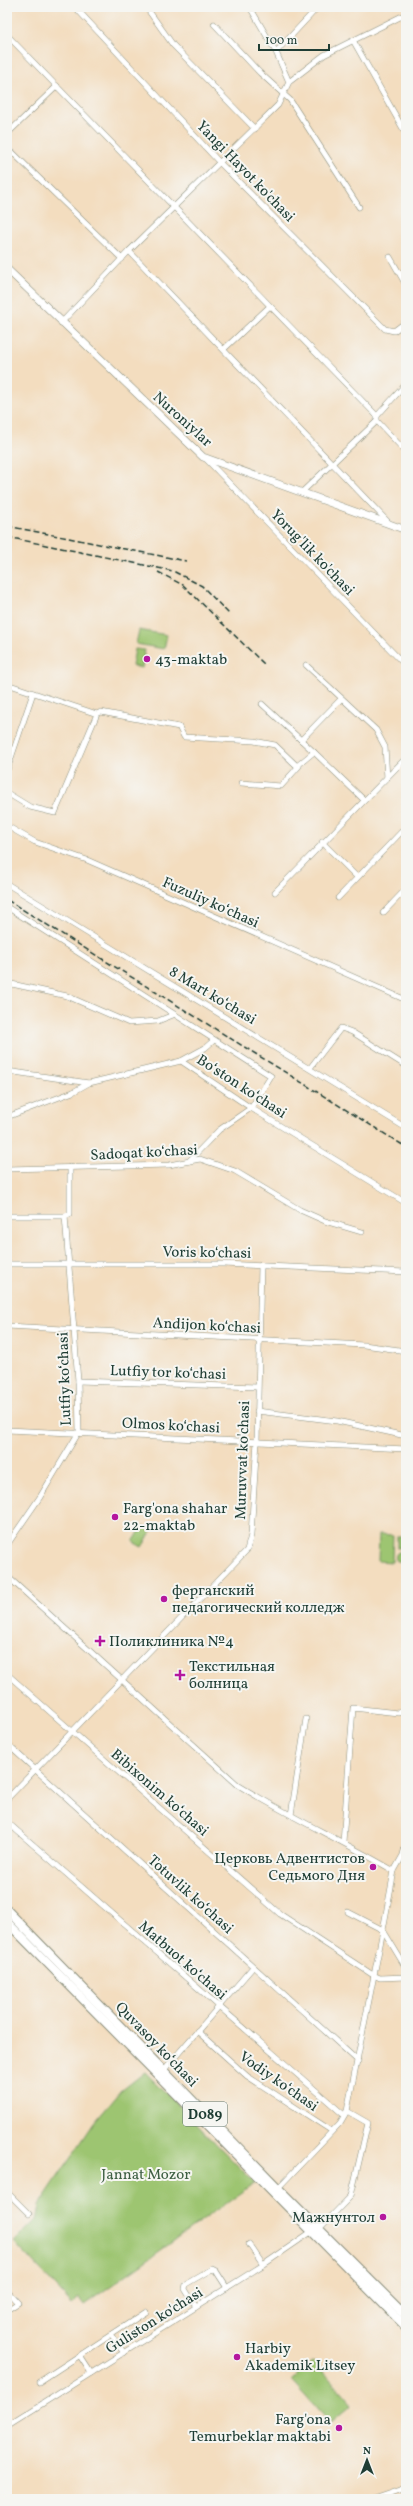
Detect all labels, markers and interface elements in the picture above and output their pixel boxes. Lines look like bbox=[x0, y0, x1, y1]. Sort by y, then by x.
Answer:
scale bar bbox=[259, 26, 329, 52]
text: 100 m bbox=[265, 33, 298, 49]
street label: Yangi Hayot ko'chasi bbox=[191, 117, 299, 227]
street label: Nuroniylar bbox=[148, 388, 216, 453]
street label: Yorug'lik ko'chasi bbox=[265, 505, 359, 601]
place label: 43-maktab bbox=[155, 650, 227, 671]
marker: 43-maktab bbox=[142, 654, 152, 664]
street label: Fuzuliy koʻchasi bbox=[159, 873, 262, 934]
street label: 8 Mart koʻchasi bbox=[165, 962, 260, 1031]
street label: Boʻston koʻchasi bbox=[192, 1050, 290, 1124]
street label: Sadoqat koʻchasi bbox=[90, 1140, 198, 1167]
street label: Voris koʻchasi bbox=[162, 1242, 252, 1265]
street label: Andijon koʻchasi bbox=[152, 1313, 262, 1340]
street label: Lutfiy koʻchasi bbox=[53, 1332, 78, 1426]
street label: Lutfiy tor koʻchasi bbox=[109, 1361, 227, 1386]
street label: Muruvvat ko'chasi bbox=[231, 1400, 256, 1520]
street label: Olmos koʻchasi bbox=[121, 1413, 220, 1440]
place label: Farg'ona shahar 22-maktab bbox=[123, 1499, 227, 1537]
marker: Farg'ona shahar 22-maktab bbox=[110, 1512, 120, 1522]
place label: ферганский педагогический колледж bbox=[172, 1581, 345, 1619]
marker: ферганский педагогический колледж bbox=[159, 1594, 169, 1604]
place label: Поликлиника №4 bbox=[109, 1632, 234, 1653]
marker: Поликлиника №4 bbox=[94, 1635, 106, 1647]
place label: Текстильная болница bbox=[189, 1657, 275, 1695]
marker: Текстильная болница bbox=[174, 1669, 186, 1681]
street label: Bibixonim koʻchasi bbox=[105, 1745, 213, 1842]
place label: Церковь Адвентистов Седьмого Дня bbox=[214, 1849, 365, 1887]
street label: Totuvlik koʻchasi bbox=[142, 1851, 238, 1939]
marker: Церковь Адвентистов Седьмого Дня bbox=[368, 1862, 378, 1872]
street label: Matbuot koʻchasi bbox=[133, 1917, 231, 2006]
street label: Quvasoy koʻchasi bbox=[110, 1998, 202, 2092]
street label: Vodiy koʻchasi bbox=[234, 2047, 322, 2117]
road number: D089 bbox=[183, 2102, 227, 2126]
park label: Jannat Mozor bbox=[101, 2165, 191, 2186]
place label: Мажнунтол bbox=[292, 2208, 375, 2229]
marker: Мажнунтол bbox=[378, 2212, 388, 2222]
street label: Guliston ko'chasi bbox=[102, 2283, 207, 2360]
place label: Harbiy Akademik Litsey bbox=[245, 2339, 355, 2377]
marker: Harbiy Akademik Litsey bbox=[232, 2352, 242, 2362]
place label: Farg'ona Temurbeklar maktabi bbox=[189, 2410, 331, 2448]
marker: Farg'ona Temurbeklar maktabi bbox=[334, 2423, 344, 2433]
north arrow bbox=[347, 2440, 387, 2480]
text: N bbox=[363, 2444, 371, 2459]

